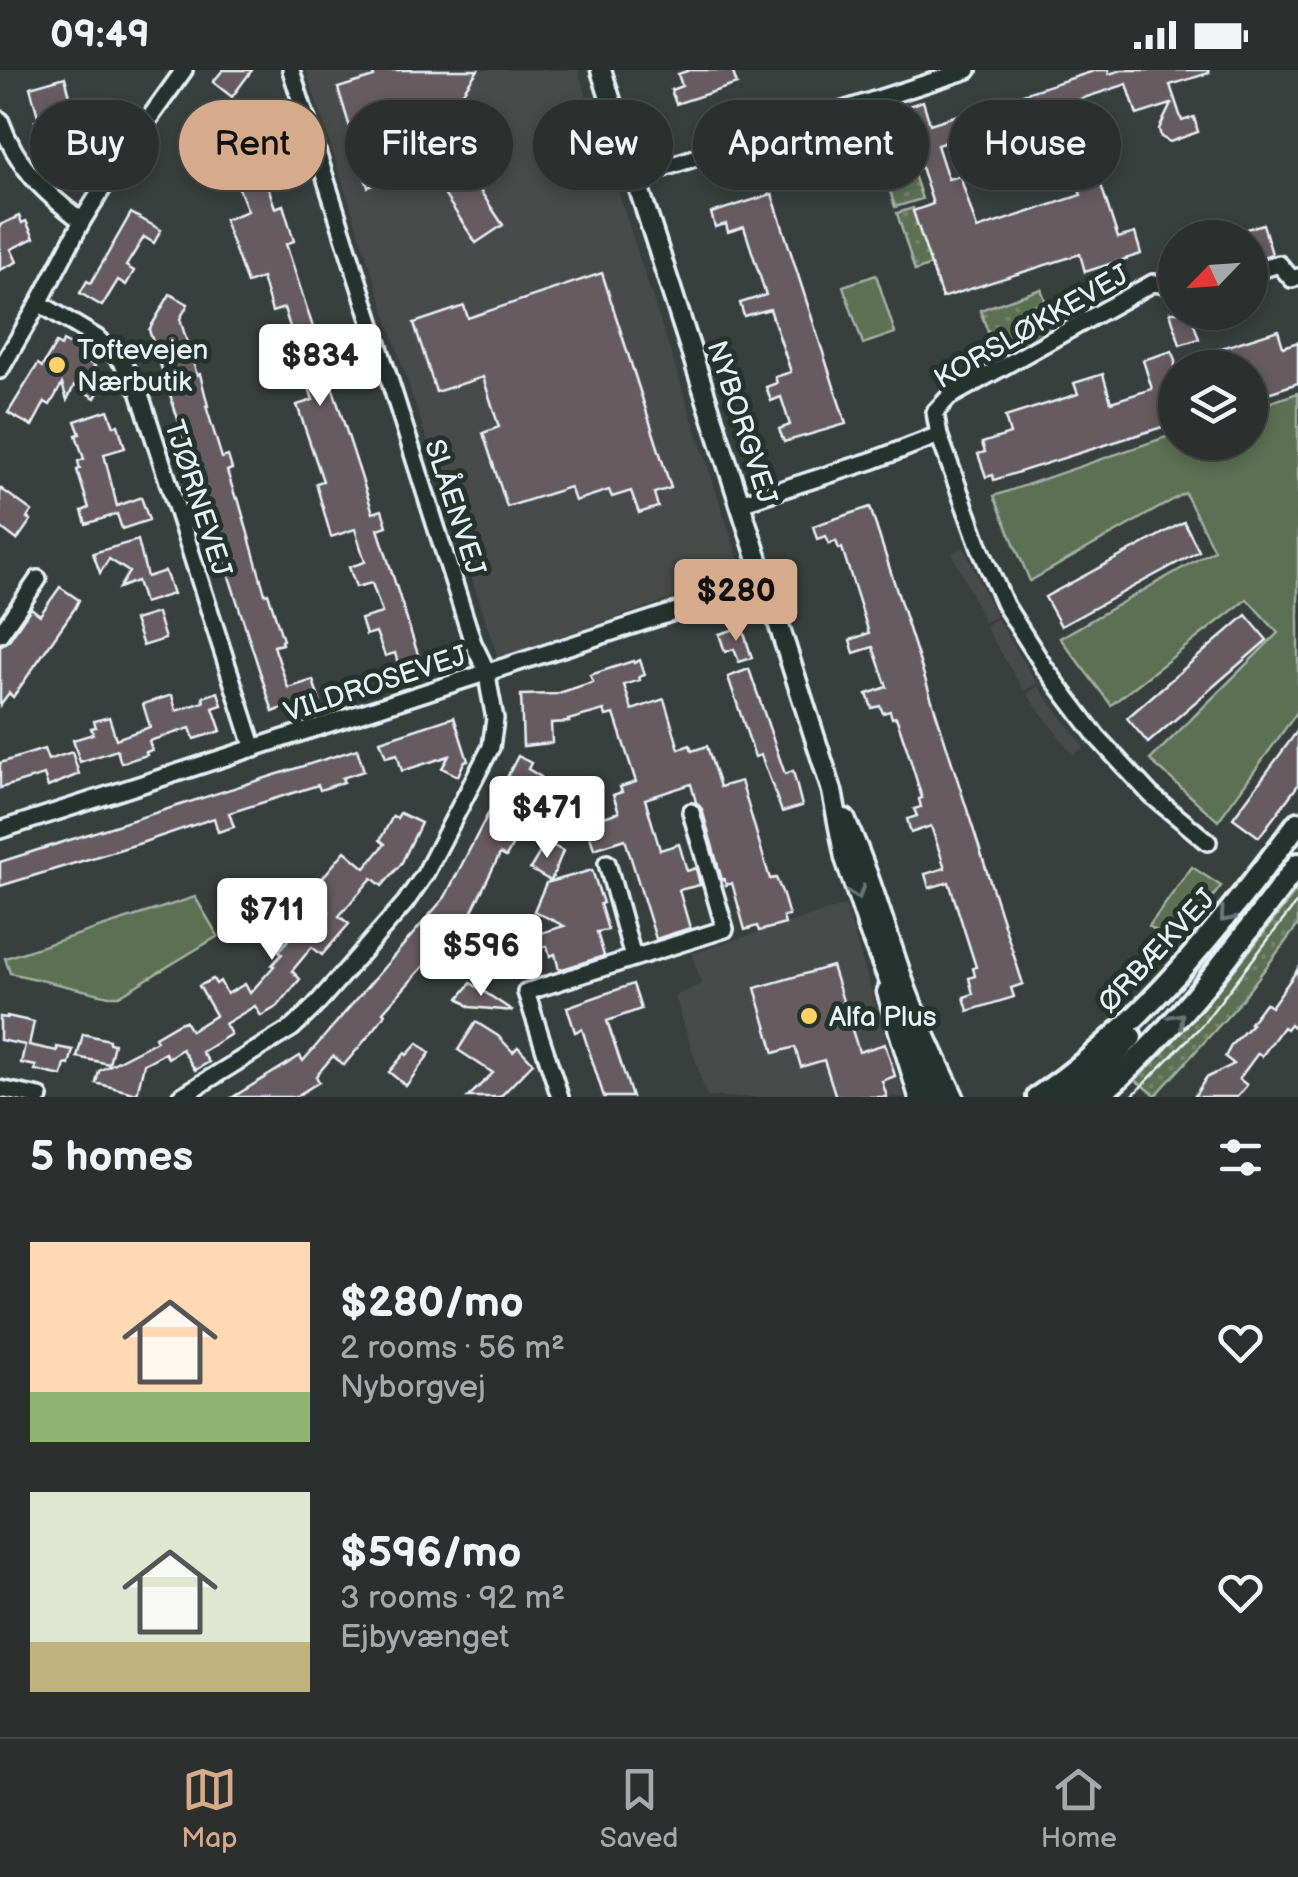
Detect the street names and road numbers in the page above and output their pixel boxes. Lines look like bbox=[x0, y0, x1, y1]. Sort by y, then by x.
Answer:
street label: KORSLØKKEVEJ bbox=[929, 258, 1135, 396]
street label: NYBORGVEJ bbox=[700, 337, 784, 509]
street label: TJØRNEVEJ bbox=[157, 416, 239, 581]
street label: SLÅENVEJ bbox=[417, 435, 494, 580]
street label: VILDROSEVEJ bbox=[280, 639, 472, 729]
street label: ØRBÆKVEJ bbox=[1092, 882, 1223, 1020]

